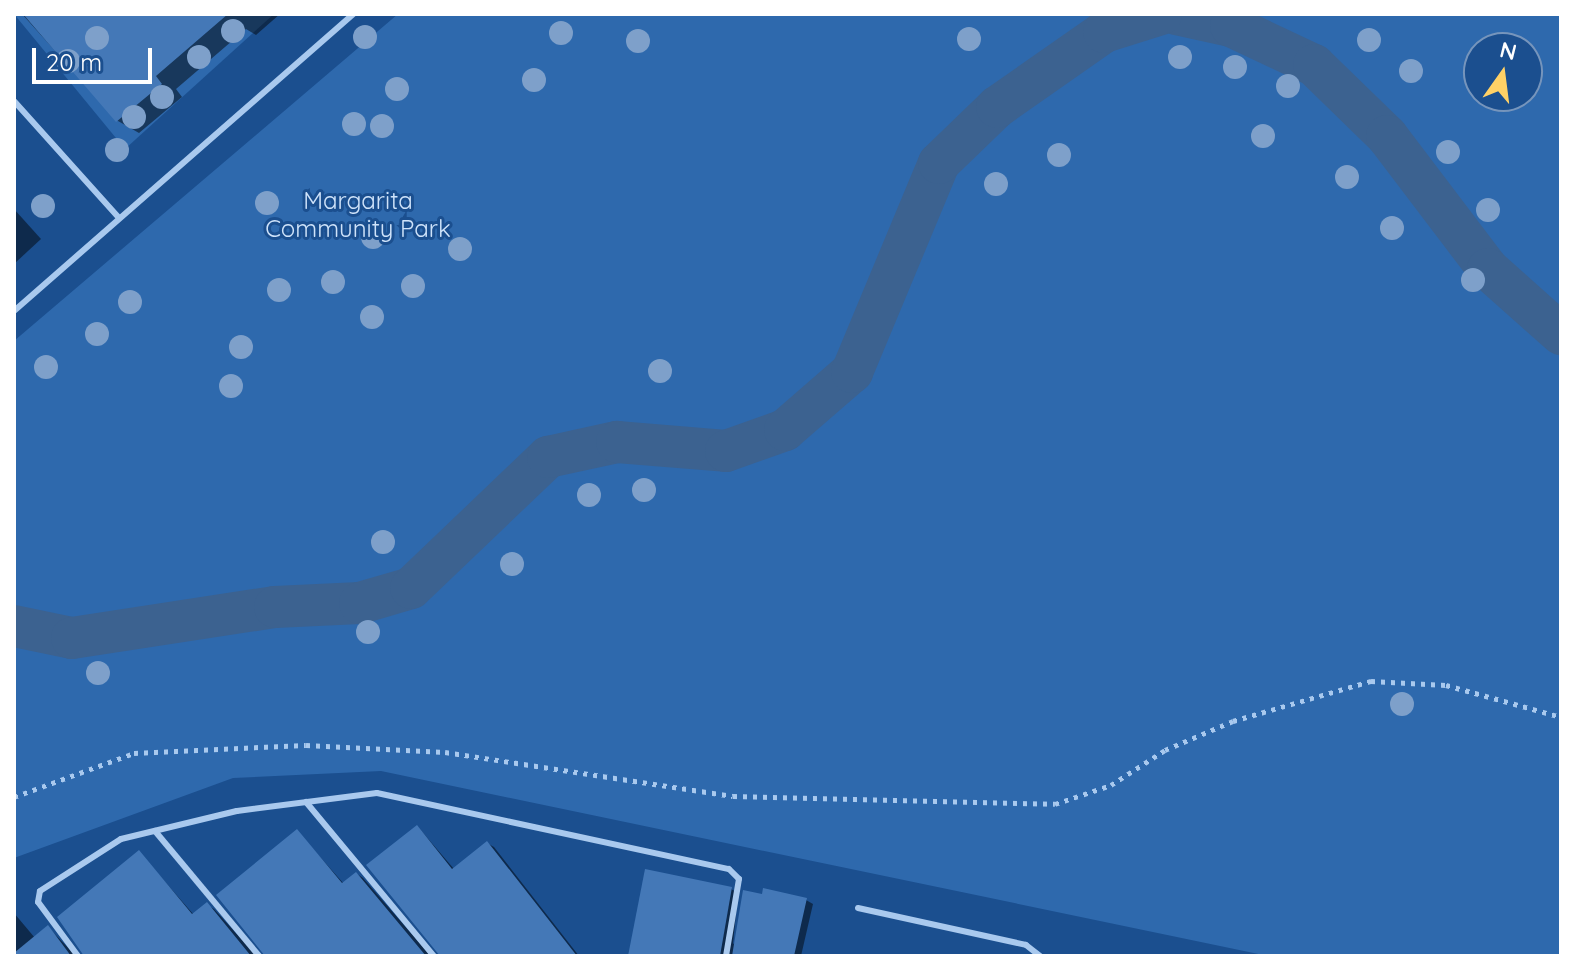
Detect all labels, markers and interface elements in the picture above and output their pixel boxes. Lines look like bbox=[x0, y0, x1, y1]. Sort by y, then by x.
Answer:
scale bar bbox=[36, 32, 156, 82]
north arrow bbox=[1463, 32, 1543, 112]
text: N bbox=[1497, 35, 1520, 66]
text: 20 m bbox=[46, 47, 102, 77]
park label: Margarita Community Park bbox=[265, 187, 451, 243]

